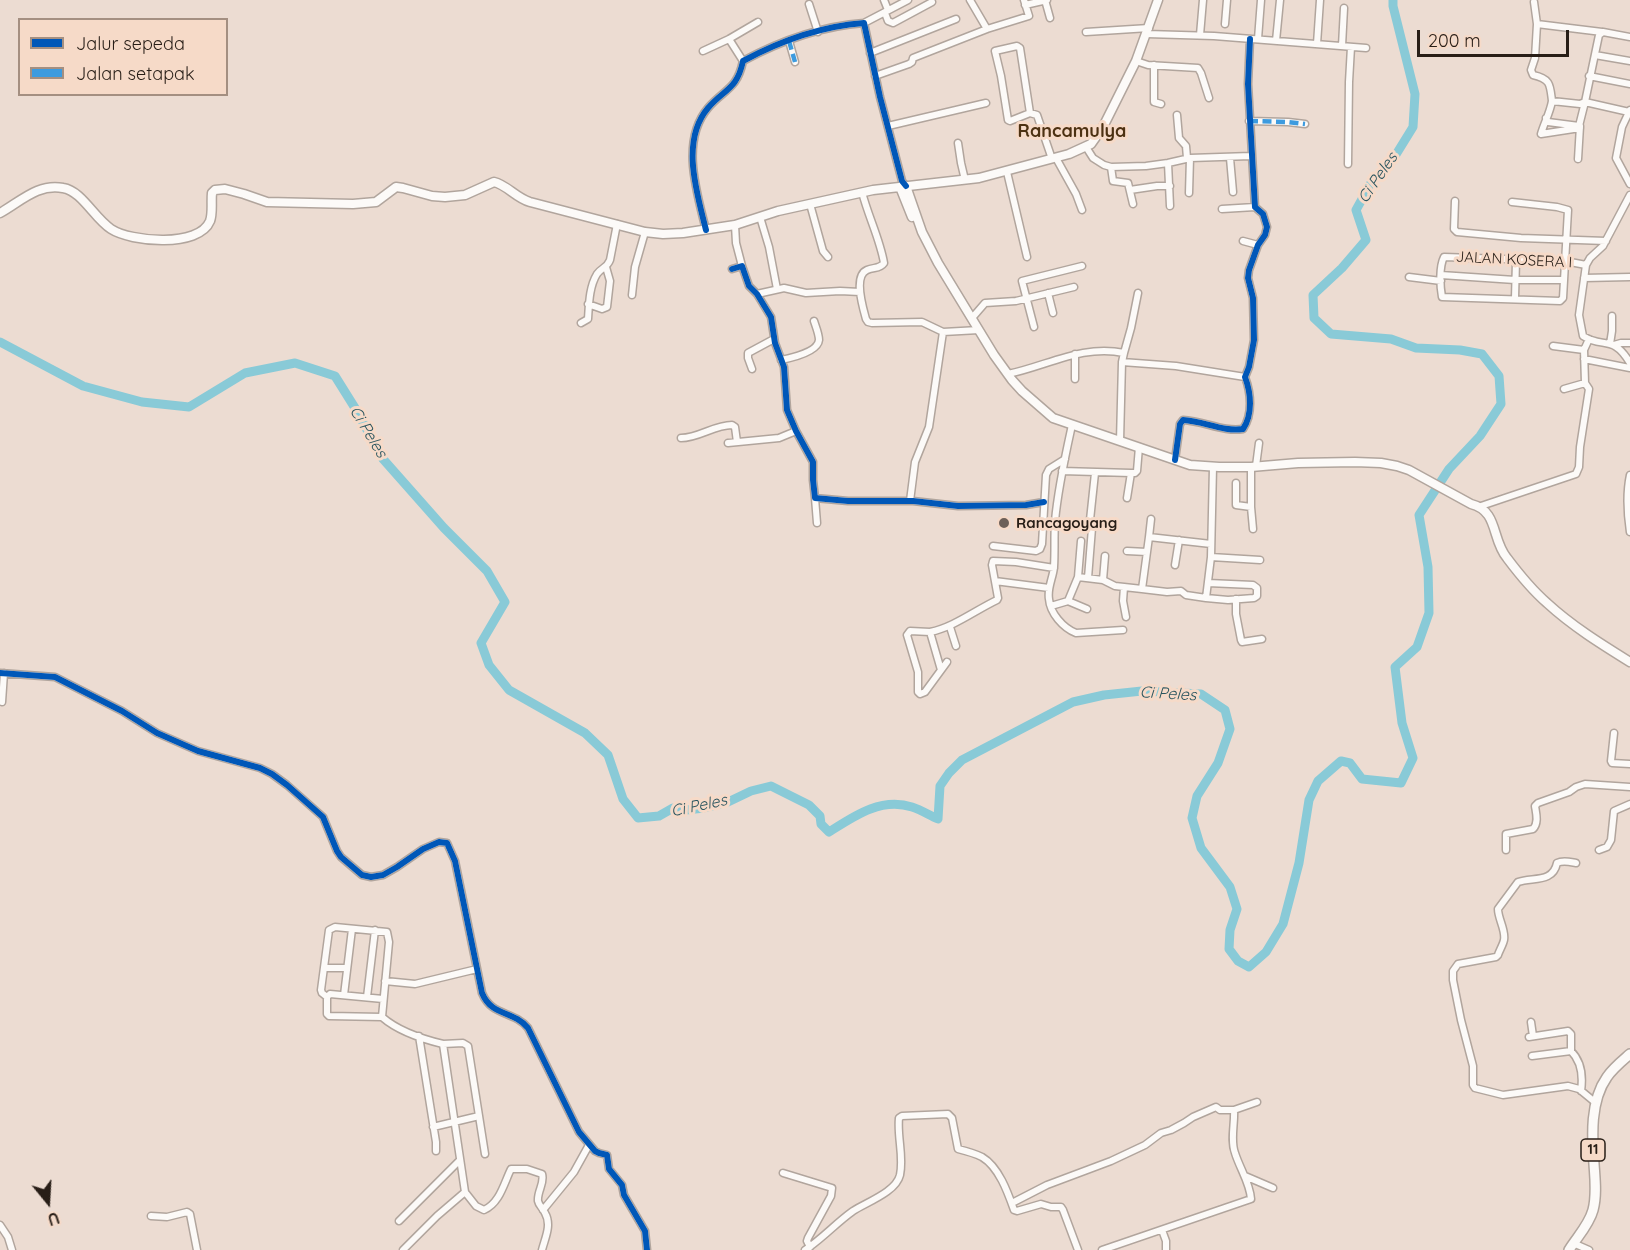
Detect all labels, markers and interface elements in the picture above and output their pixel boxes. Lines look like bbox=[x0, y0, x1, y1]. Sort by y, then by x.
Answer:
legend bbox=[18, 18, 228, 96]
scale bar bbox=[1420, 18, 1572, 56]
text: 200 m bbox=[1428, 29, 1481, 52]
text: Jalur sepeda bbox=[76, 32, 185, 55]
text: Jalan setapak bbox=[76, 62, 195, 85]
district label: Rancamulya bbox=[1018, 121, 1126, 143]
water label: Ci Peles bbox=[1354, 149, 1402, 207]
street label: JALAN KOSERA I bbox=[1455, 248, 1573, 272]
water label: Ci Peles bbox=[345, 403, 391, 461]
place label: Rancagoyang bbox=[1016, 514, 1117, 532]
marker: Rancagoyang bbox=[997, 516, 1011, 530]
water label: Ci Peles bbox=[1139, 683, 1197, 705]
water label: Ci Peles bbox=[669, 791, 729, 821]
road number: 11 bbox=[1581, 1139, 1605, 1161]
north arrow bbox=[18, 1172, 78, 1232]
text: U bbox=[45, 1208, 62, 1230]

